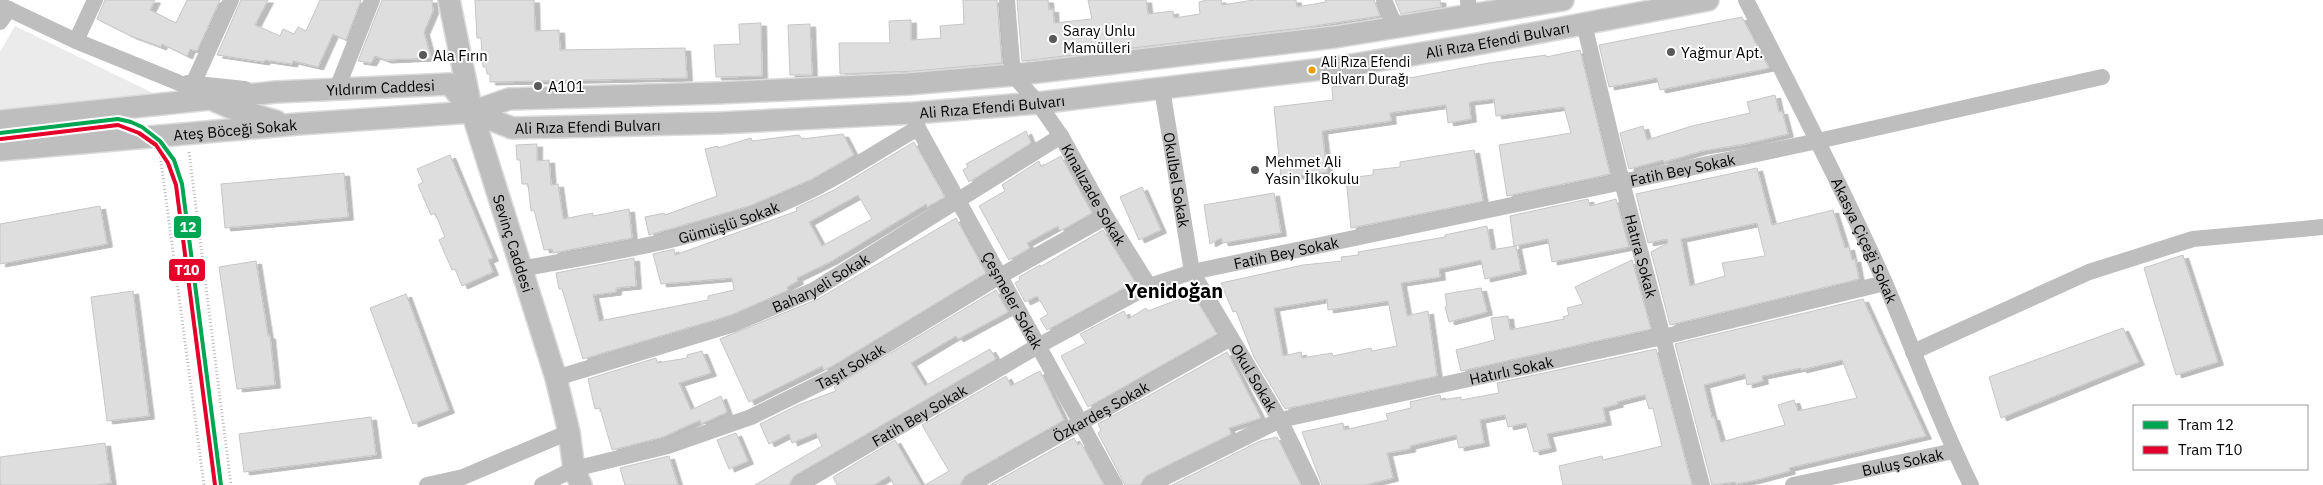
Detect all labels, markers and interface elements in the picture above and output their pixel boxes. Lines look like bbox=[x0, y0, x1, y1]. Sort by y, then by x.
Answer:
street label: Ali Rıza Efendi Bulvarı bbox=[1424, 17, 1571, 62]
place label: Saray Unlu Mamülleri bbox=[1063, 21, 1135, 57]
marker: Saray Unlu Mamülleri bbox=[1047, 33, 1059, 45]
place label: Yağmur Apt. bbox=[1681, 43, 1763, 62]
place label: Ala Fırın bbox=[433, 46, 488, 65]
marker: Yağmur Apt. bbox=[1665, 46, 1677, 58]
marker: Ala Fırın bbox=[417, 49, 429, 61]
place label: Ali Rıza Efendi Bulvarı Durağı bbox=[1321, 53, 1410, 88]
marker: Ali Rıza Efendi Bulvarı Durağı bbox=[1307, 65, 1317, 75]
street label: Yıldırım Caddesi bbox=[326, 75, 435, 99]
place label: A101 bbox=[548, 77, 585, 96]
marker: A101 bbox=[532, 80, 544, 92]
street label: Ali Rıza Efendi Bulvarı bbox=[918, 90, 1066, 122]
street label: Ateş Böceği Sokak bbox=[173, 115, 298, 144]
street label: Ali Rıza Efendi Bulvarı bbox=[514, 115, 661, 137]
street label: Okulbel Sokak bbox=[1160, 131, 1194, 229]
street label: Kınalızade Sokak bbox=[1058, 140, 1131, 249]
street label: Fatih Bey Sokak bbox=[1628, 149, 1737, 190]
place label: Mehmet Ali Yasin İlkokulu bbox=[1265, 152, 1359, 188]
marker: Mehmet Ali Yasin İlkokulu bbox=[1249, 164, 1261, 176]
street label: Akasya Çiçeği Sokak bbox=[1827, 174, 1902, 306]
street label: Sevinç Caddesi bbox=[489, 192, 538, 295]
street label: Gümüşlü Sokak bbox=[676, 197, 782, 247]
street label: Hatıra Sokak bbox=[1621, 212, 1662, 300]
line badge: 12 bbox=[173, 215, 202, 239]
text: 12 bbox=[180, 218, 196, 236]
street label: Fatih Bey Sokak bbox=[1232, 232, 1340, 273]
street label: Çeşmeler Sokak bbox=[978, 248, 1048, 352]
street label: Baharyeli Sokak bbox=[769, 249, 873, 316]
line badge: T10 bbox=[168, 258, 206, 282]
text: T10 bbox=[175, 261, 199, 279]
district label: Yenidoğan bbox=[1125, 277, 1223, 304]
street label: Taşıt Sokak bbox=[813, 339, 888, 393]
street label: Okul Sokak bbox=[1227, 340, 1282, 415]
street label: Hatırlı Sokak bbox=[1468, 352, 1555, 388]
street label: Özkardeş Sokak bbox=[1049, 377, 1152, 446]
street label: Fatih Bey Sokak bbox=[868, 380, 970, 450]
legend bbox=[2133, 405, 2308, 470]
text: Tram 12 bbox=[2178, 415, 2234, 434]
text: Tram T10 bbox=[2178, 440, 2243, 459]
street label: Buluş Sokak bbox=[1860, 444, 1945, 480]

